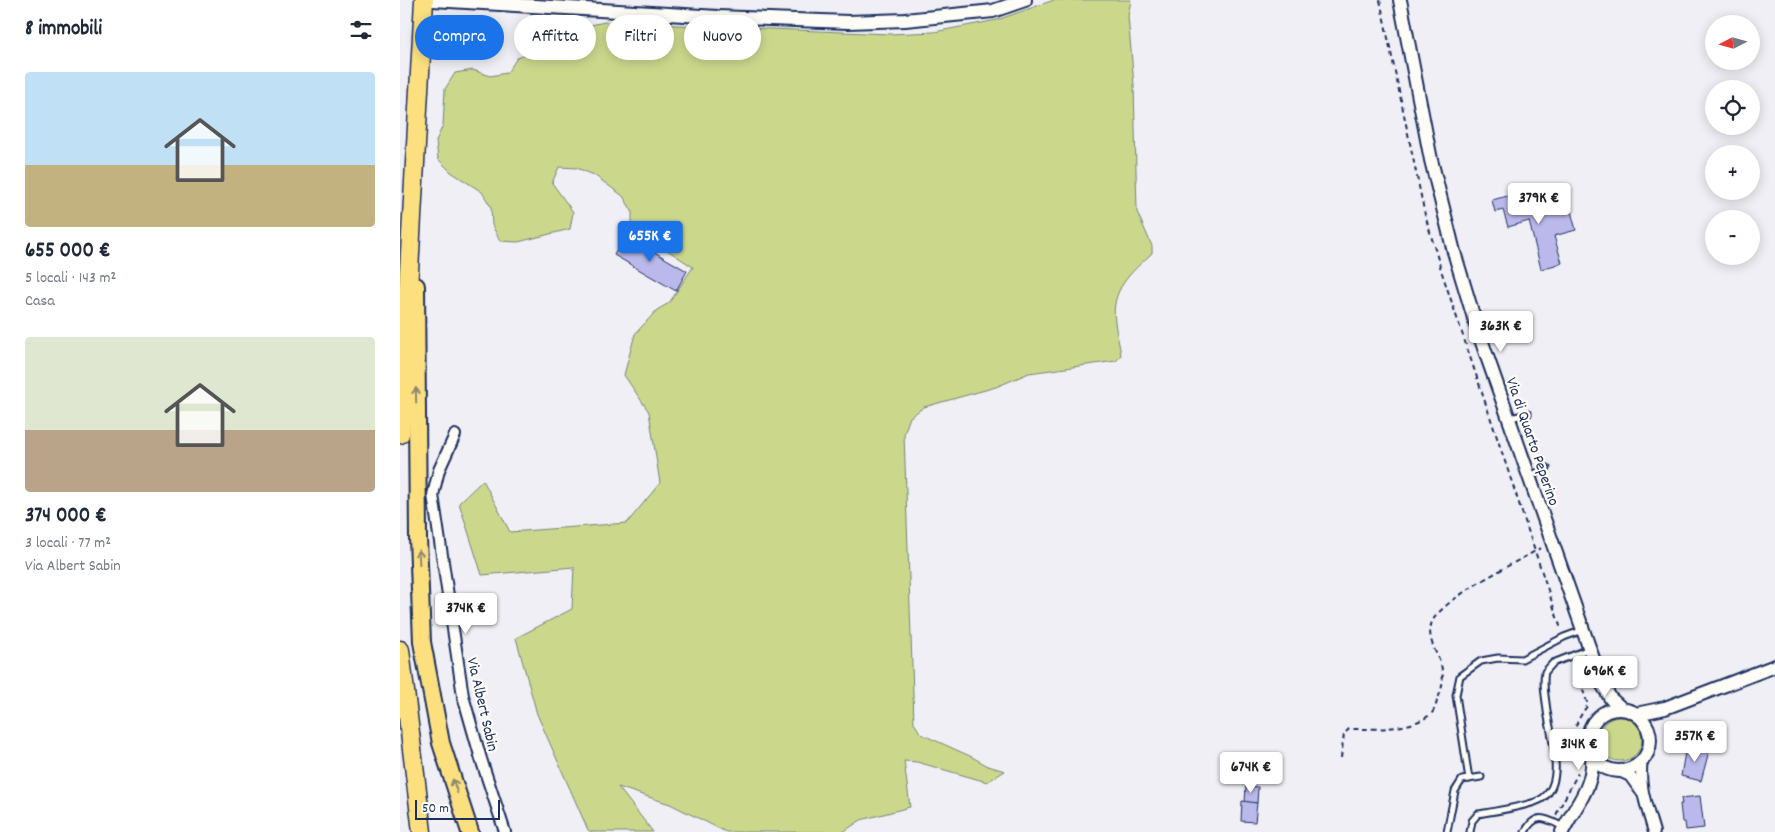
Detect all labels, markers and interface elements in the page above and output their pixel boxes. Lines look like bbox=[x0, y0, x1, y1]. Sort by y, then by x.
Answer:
text: 8 immobili bbox=[25, 15, 102, 45]
chip: Compra bbox=[415, 15, 504, 60]
chip: Affitta bbox=[514, 15, 596, 60]
chip: Filtri bbox=[606, 15, 674, 60]
chip: Nuovo bbox=[684, 15, 761, 60]
north arrow bbox=[1705, 15, 1760, 70]
map controls bbox=[1705, 15, 1760, 265]
icon: filters bbox=[347, 16, 375, 44]
button: locate bbox=[1705, 80, 1760, 135]
icon: home bbox=[155, 105, 245, 195]
button: + bbox=[1705, 145, 1760, 200]
pin: 379K € bbox=[1498, 182, 1580, 225]
text: 379K € bbox=[1519, 187, 1559, 210]
button: − bbox=[1705, 210, 1760, 265]
pin: 655K € bbox=[609, 220, 691, 263]
text: 655K € bbox=[629, 225, 671, 248]
text: 655 000 € bbox=[25, 237, 110, 267]
text: 5 locali · 143 m² bbox=[25, 267, 116, 290]
text: Casa bbox=[25, 290, 55, 313]
pin: 363K € bbox=[1460, 310, 1542, 353]
text: 363K € bbox=[1480, 315, 1522, 338]
icon: home bbox=[155, 370, 245, 460]
street label: Via di Quarto Peperino bbox=[1499, 375, 1564, 509]
one-way arrow bbox=[411, 387, 421, 403]
text: 374 000 € bbox=[25, 502, 107, 532]
text: 3 locali · 77 m² bbox=[25, 532, 111, 555]
one-way arrow bbox=[414, 549, 423, 565]
text: Via Albert Sabin bbox=[25, 555, 121, 578]
pin: 374K € bbox=[425, 592, 507, 635]
text: 374K € bbox=[446, 597, 486, 620]
street label: Via Albert Sabin bbox=[460, 655, 504, 754]
pin: 696K € bbox=[1564, 656, 1646, 698]
text: 696K € bbox=[1584, 660, 1627, 683]
pin: 357K € bbox=[1654, 720, 1736, 763]
text: 357K € bbox=[1675, 725, 1715, 748]
pin: 314K € bbox=[1538, 728, 1620, 771]
text: 314K € bbox=[1560, 733, 1598, 756]
pin: 674K € bbox=[1210, 752, 1292, 794]
text: 674K € bbox=[1231, 756, 1271, 779]
one-way arrow bbox=[450, 778, 460, 794]
scale bar bbox=[415, 797, 500, 820]
text: 50 m bbox=[422, 799, 449, 819]

